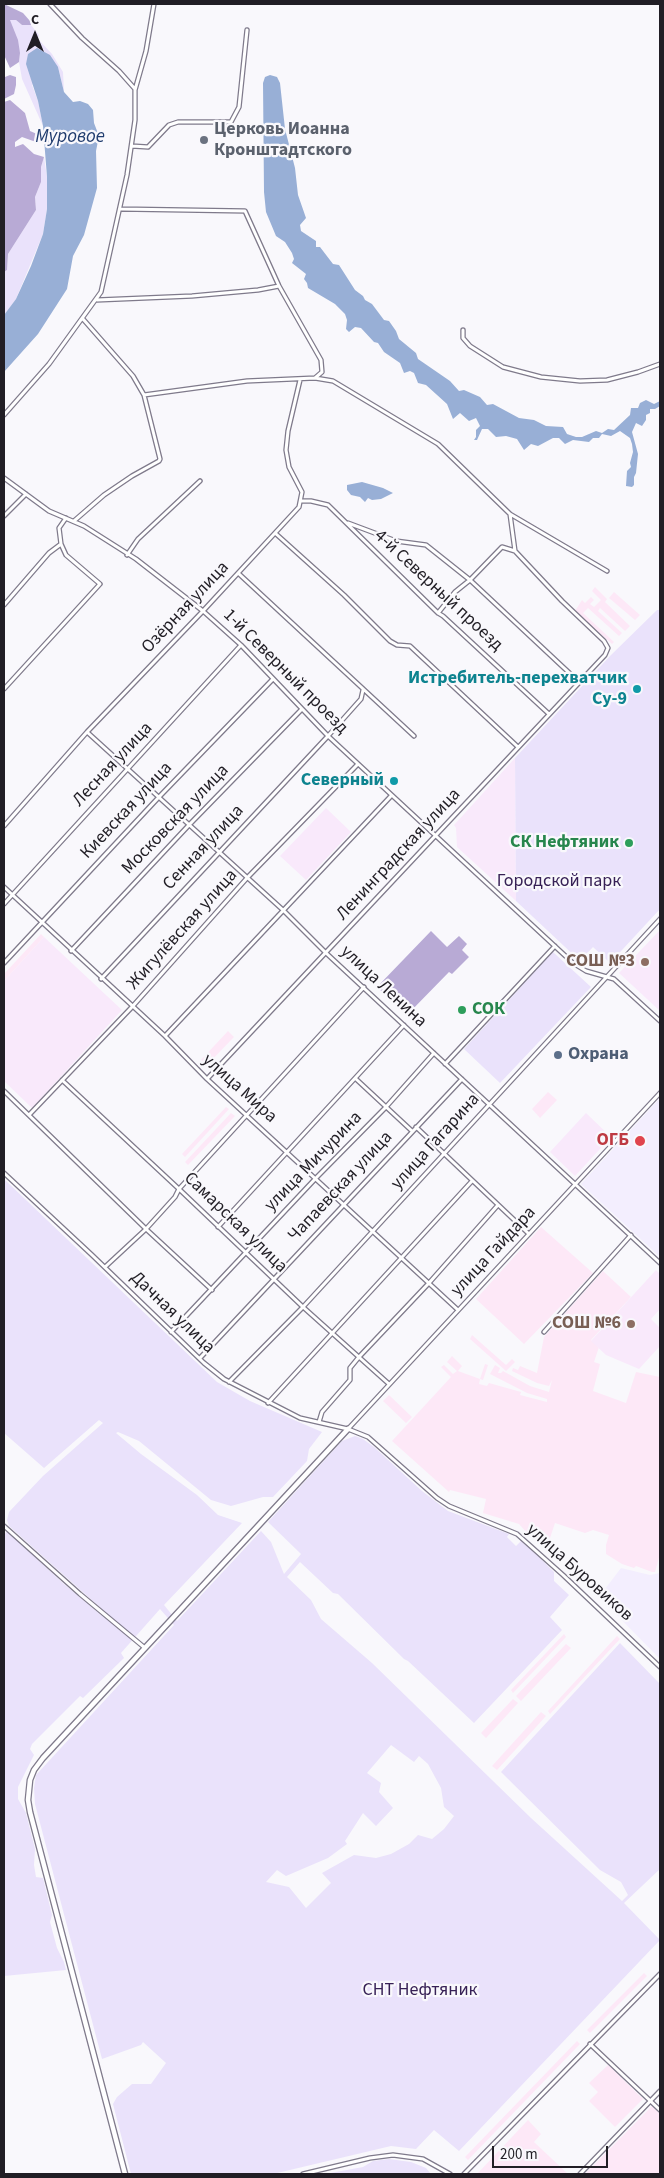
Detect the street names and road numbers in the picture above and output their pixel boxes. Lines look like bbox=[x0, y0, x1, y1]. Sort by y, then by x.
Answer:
street label: 4-й Северный проезд bbox=[369, 526, 507, 656]
street label: Озёрная улица bbox=[138, 557, 234, 659]
street label: 1-й Северный проезд bbox=[218, 605, 352, 739]
street label: Лесная улица bbox=[68, 718, 158, 812]
street label: Киевская улица bbox=[77, 758, 177, 864]
street label: Московская улица bbox=[118, 760, 234, 880]
street label: Ленинградская улица bbox=[332, 785, 466, 925]
street label: Сенная улица bbox=[159, 801, 249, 895]
street label: Жигулёвская улица bbox=[123, 865, 243, 995]
street label: улица Ленина bbox=[335, 941, 431, 1033]
street label: улица Мира bbox=[197, 1050, 281, 1128]
street label: улица Гагарина bbox=[387, 1089, 485, 1195]
street label: улица Мичурина bbox=[261, 1107, 367, 1217]
street label: Чапаевская улица bbox=[284, 1127, 398, 1247]
street label: Самарская улица bbox=[179, 1168, 291, 1278]
street label: улица Гайдара bbox=[447, 1203, 541, 1301]
street label: Дачная улица bbox=[125, 1267, 219, 1359]
street label: улица Буровиков bbox=[521, 1519, 637, 1627]

